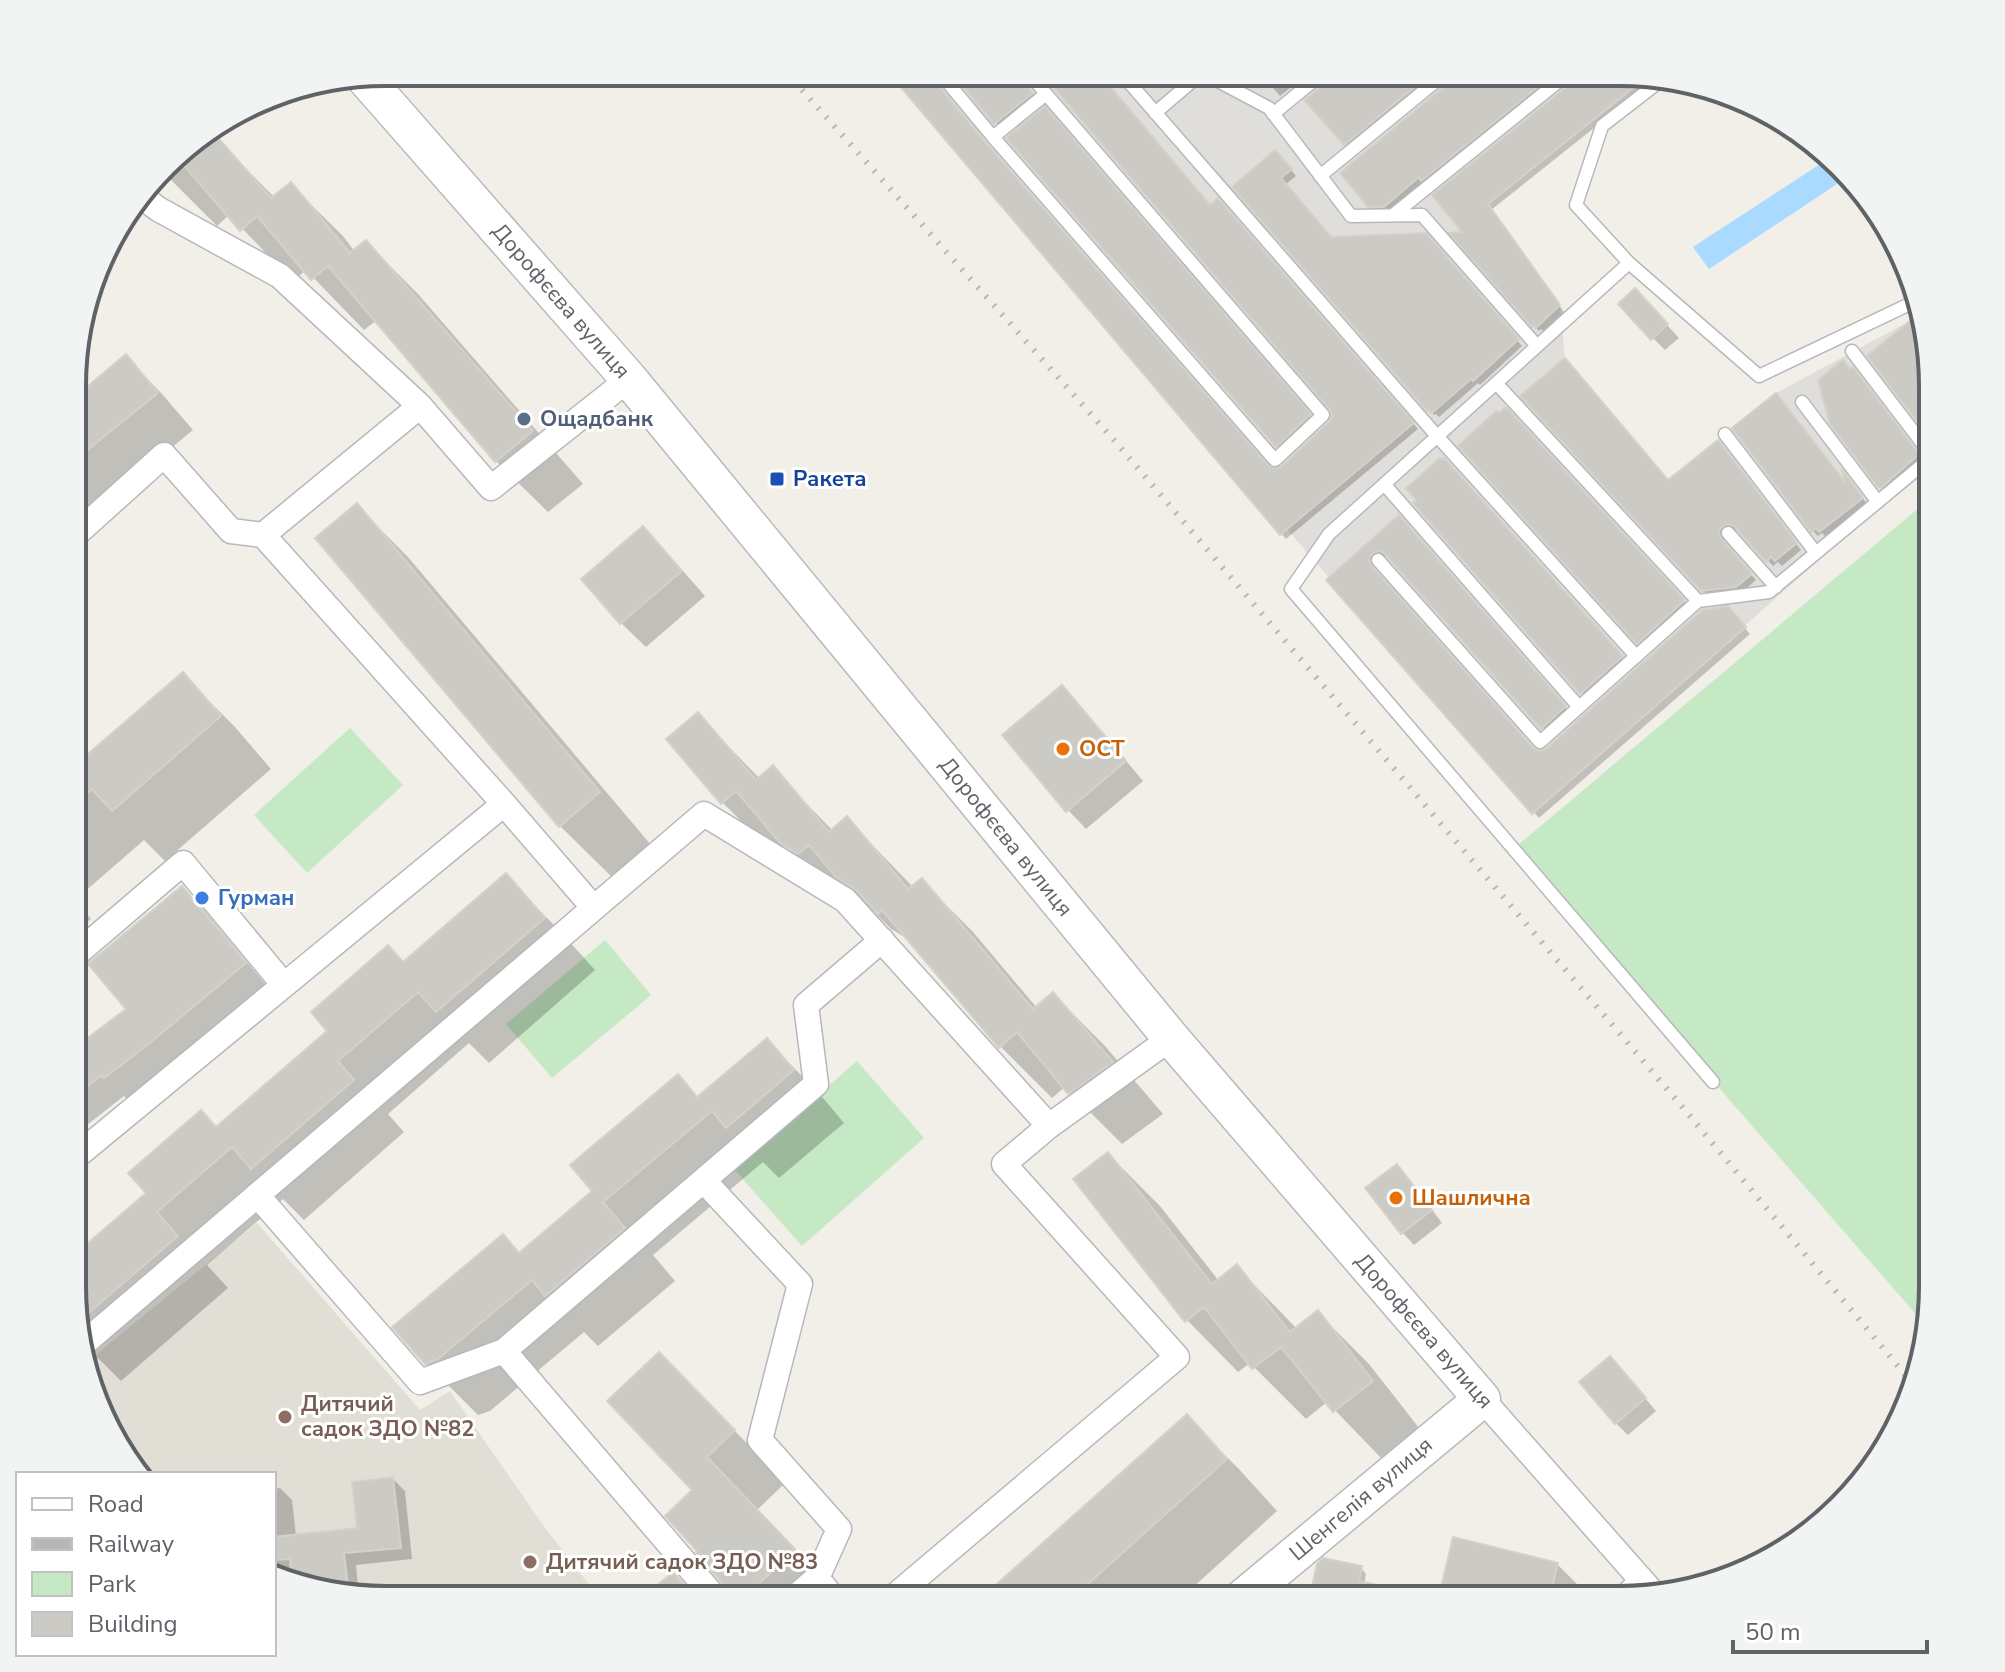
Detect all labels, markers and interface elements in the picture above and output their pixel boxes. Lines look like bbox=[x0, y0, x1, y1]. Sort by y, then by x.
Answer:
street label: Дорофєєва вулиця bbox=[485, 217, 637, 385]
place label: Ощадбанк bbox=[540, 404, 654, 434]
marker: Ощадбанк bbox=[515, 410, 533, 428]
place label: Ракета bbox=[793, 464, 867, 494]
marker: Ракета bbox=[768, 470, 786, 488]
place label: ОСТ bbox=[1079, 734, 1125, 764]
marker: ОСТ bbox=[1054, 740, 1072, 758]
street label: Дорофєєва вулиця bbox=[932, 751, 1080, 923]
place label: Гурман bbox=[218, 883, 295, 913]
marker: Гурман bbox=[193, 889, 211, 907]
place label: Шашлична bbox=[1412, 1183, 1531, 1213]
marker: Шашлична bbox=[1387, 1189, 1405, 1207]
street label: Дорофєєва вулиця bbox=[1348, 1247, 1500, 1415]
place label: Дитячий садок ЗДО №82 bbox=[301, 1389, 474, 1444]
marker: Дитячий садок ЗДО №82 bbox=[276, 1408, 294, 1426]
street label: Шенгелія вулиця bbox=[1283, 1430, 1439, 1568]
legend bbox=[16, 1472, 276, 1656]
text: Road bbox=[88, 1488, 144, 1520]
text: Railway bbox=[88, 1528, 175, 1560]
place label: Дитячий садок ЗДО №83 bbox=[546, 1547, 818, 1577]
marker: Дитячий садок ЗДО №83 bbox=[521, 1553, 539, 1571]
text: Park bbox=[88, 1568, 137, 1600]
scale bar bbox=[1733, 1604, 1927, 1654]
text: Building bbox=[88, 1608, 178, 1640]
text: 50 m bbox=[1745, 1616, 1801, 1648]

